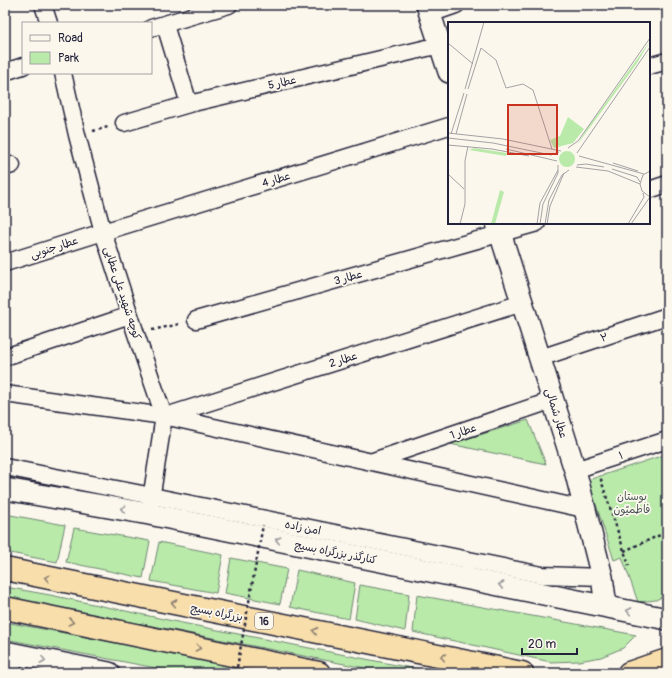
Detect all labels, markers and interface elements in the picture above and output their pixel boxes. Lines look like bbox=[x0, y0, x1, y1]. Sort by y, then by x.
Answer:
legend bbox=[22, 22, 152, 74]
inset map bbox=[448, 22, 650, 224]
text: Road bbox=[58, 31, 83, 46]
text: Park bbox=[58, 51, 79, 66]
street label: عطار 5 bbox=[267, 73, 298, 92]
street label: عطار 4 bbox=[260, 169, 292, 190]
street label: عطار جنوبی bbox=[29, 234, 80, 262]
street label: کوچه شهید علی عطایی bbox=[100, 245, 144, 342]
street label: عطار 3 bbox=[332, 267, 364, 288]
street label: ۲ bbox=[599, 330, 610, 345]
street label: عطار 2 bbox=[327, 349, 359, 370]
street label: عطار شمالی bbox=[542, 387, 570, 440]
street label: عطار 1 bbox=[448, 421, 478, 442]
street label: ۱ bbox=[617, 449, 625, 462]
park label: بوستان فاطمیّون bbox=[614, 490, 650, 517]
one-way arrow bbox=[120, 505, 126, 514]
street label: امن زاده bbox=[284, 518, 322, 537]
one-way arrow bbox=[275, 536, 281, 545]
street label: کنارگذر بزرگراه بسیج bbox=[294, 538, 378, 568]
one-way arrow bbox=[44, 574, 50, 582]
one-way arrow bbox=[498, 582, 504, 590]
one-way arrow bbox=[171, 600, 177, 608]
street label: بزرگراه بسیج bbox=[189, 601, 244, 625]
one-way arrow bbox=[626, 607, 632, 616]
road number: 16 bbox=[255, 613, 273, 629]
one-way arrow bbox=[67, 617, 74, 625]
one-way arrow bbox=[312, 628, 319, 636]
scale bar bbox=[522, 630, 577, 656]
text: 20 m bbox=[528, 637, 557, 652]
one-way arrow bbox=[195, 643, 201, 652]
one-way arrow bbox=[440, 653, 446, 662]
one-way arrow bbox=[40, 655, 46, 663]

